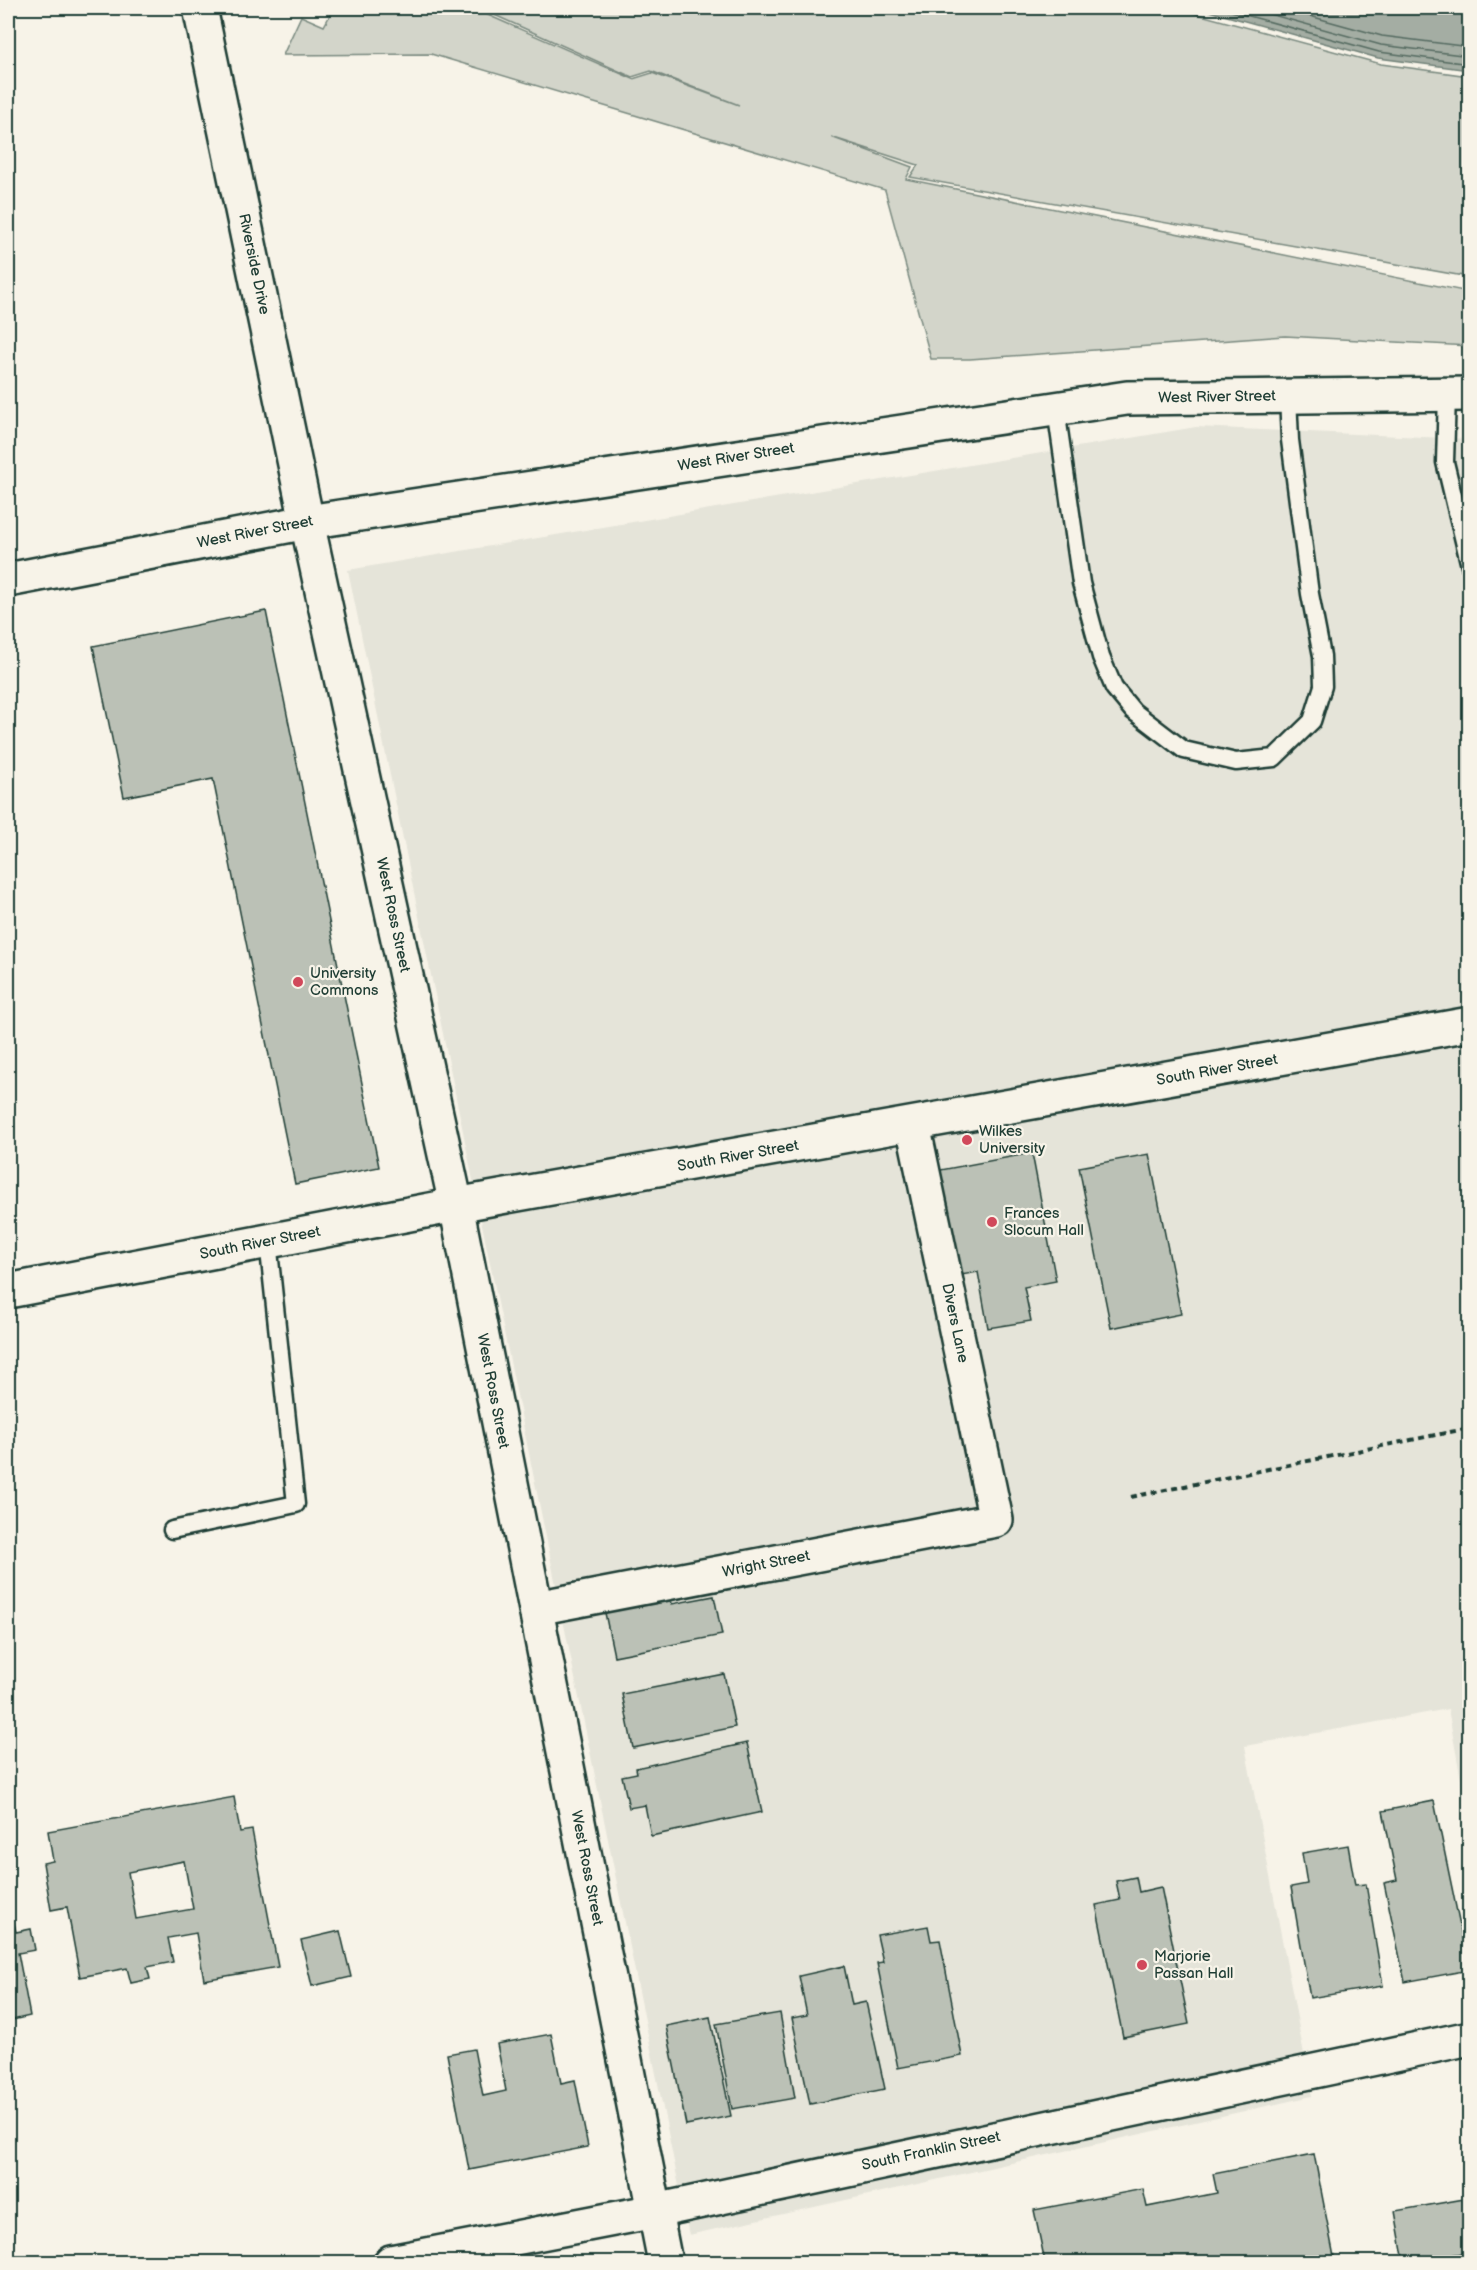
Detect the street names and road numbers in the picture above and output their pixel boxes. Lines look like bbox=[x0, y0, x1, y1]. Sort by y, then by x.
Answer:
street label: Riverside Drive bbox=[234, 212, 274, 316]
street label: West River Street bbox=[1158, 386, 1276, 408]
street label: West River Street bbox=[676, 438, 796, 476]
street label: West River Street bbox=[195, 511, 315, 553]
street label: West Ross Street bbox=[372, 856, 415, 974]
street label: South River Street bbox=[1155, 1050, 1279, 1090]
street label: South River Street bbox=[676, 1136, 800, 1176]
street label: South River Street bbox=[198, 1222, 322, 1264]
street label: Divers Lane bbox=[937, 1282, 973, 1365]
street label: West Ross Street bbox=[473, 1332, 514, 1451]
street label: Wright Street bbox=[720, 1546, 812, 1582]
street label: West Ross Street bbox=[567, 1809, 608, 1928]
street label: South Franklin Street bbox=[860, 2127, 1002, 2175]

